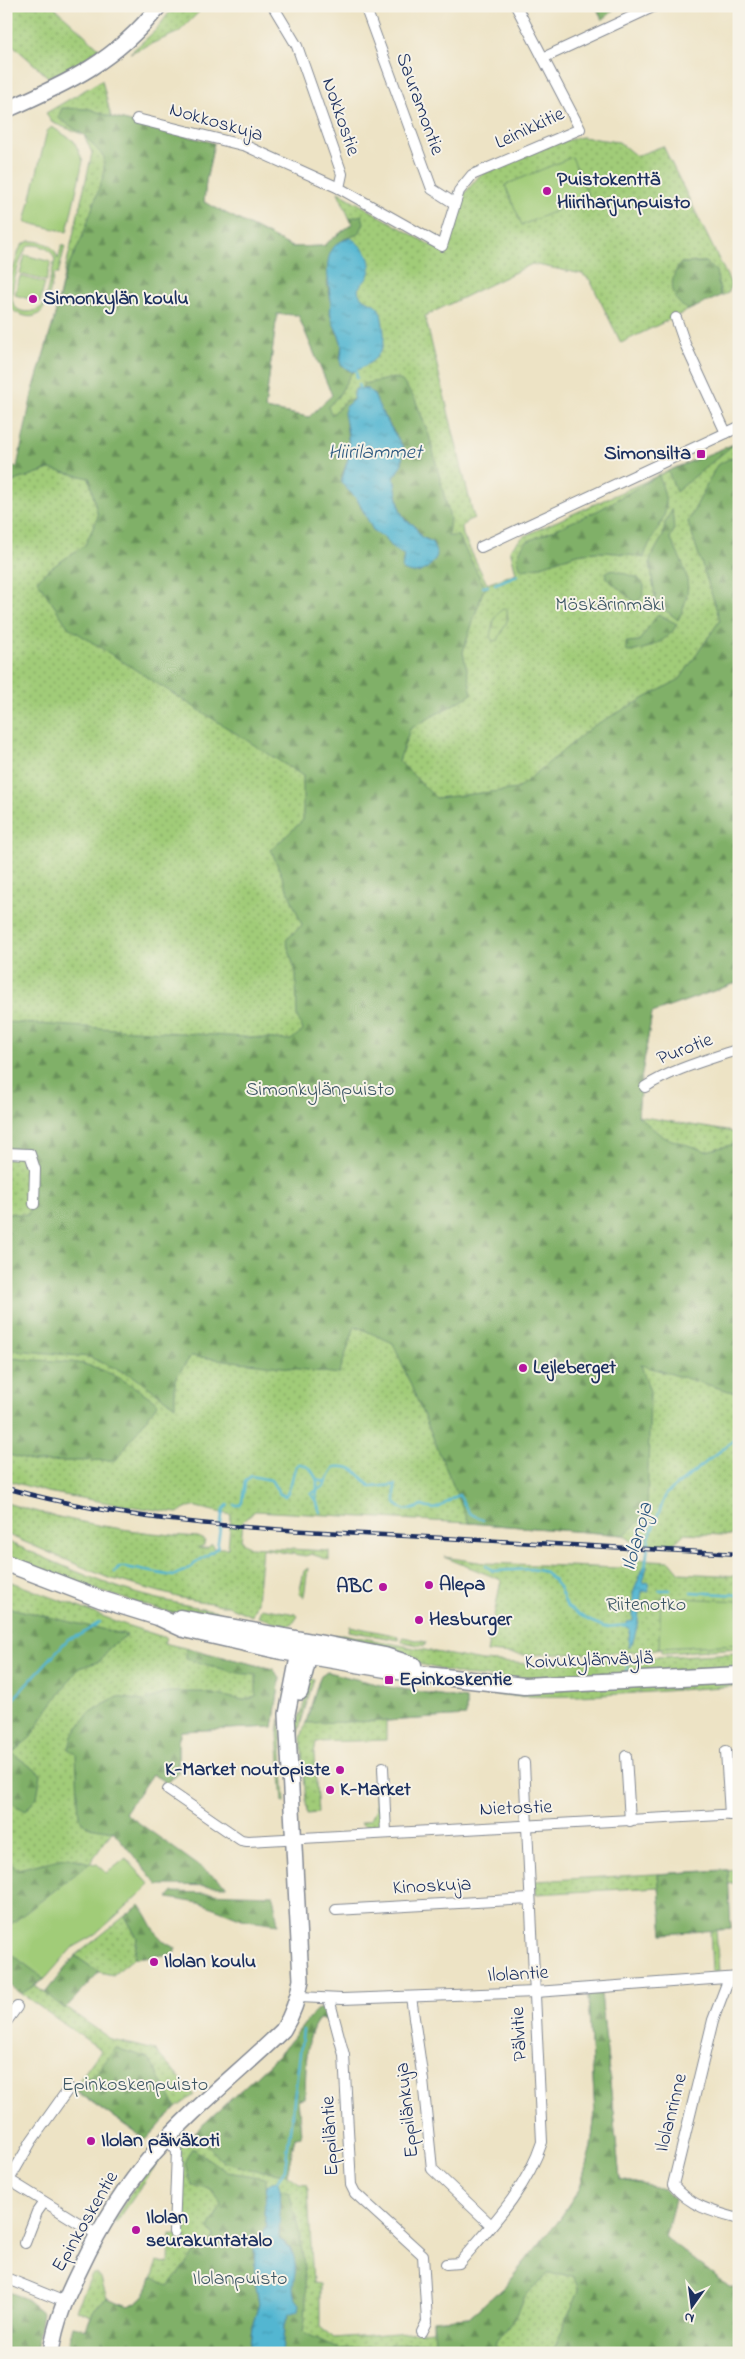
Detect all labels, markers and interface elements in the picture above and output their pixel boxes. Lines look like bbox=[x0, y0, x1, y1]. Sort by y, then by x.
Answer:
street label: Sauramontie bbox=[387, 49, 451, 159]
street label: Nokkostie bbox=[313, 74, 367, 160]
street label: Nokkoskuja bbox=[166, 96, 266, 150]
street label: Leinikkitie bbox=[490, 100, 570, 158]
place label: Puistokenttä Hiiriharjunpuisto bbox=[557, 166, 691, 218]
marker: Puistokenttä Hiiriharjunpuisto bbox=[541, 185, 553, 197]
place label: Simonkylän koulu bbox=[43, 285, 189, 315]
marker: Simonkylän koulu bbox=[27, 293, 39, 305]
water label: Hiirilammet bbox=[328, 438, 424, 468]
place label: Simonsilta bbox=[604, 440, 691, 469]
marker: Simonsilta bbox=[695, 448, 707, 460]
park label: Möskärinmäki bbox=[555, 591, 665, 620]
street label: Purotie bbox=[653, 1026, 717, 1074]
park label: Simonkylänpuisto bbox=[246, 1076, 394, 1105]
place label: Lejleberget bbox=[533, 1354, 616, 1384]
marker: Lejleberget bbox=[517, 1362, 529, 1374]
water label: Ilolanoja bbox=[614, 1499, 662, 1575]
place label: Alepa bbox=[439, 1571, 486, 1600]
place label: ABC bbox=[336, 1573, 373, 1602]
marker: Alepa bbox=[423, 1579, 435, 1591]
marker: ABC bbox=[377, 1581, 389, 1593]
park label: Riitenotko bbox=[606, 1591, 686, 1620]
place label: Hesburger bbox=[429, 1606, 513, 1636]
marker: Hesburger bbox=[413, 1614, 425, 1626]
street label: Koivukylänväylä bbox=[524, 1644, 654, 1678]
place label: Epinkoskentie bbox=[399, 1666, 513, 1695]
marker: Epinkoskentie bbox=[383, 1674, 395, 1686]
place label: K-Market noutopiste bbox=[165, 1756, 331, 1785]
marker: K-Market noutopiste bbox=[334, 1764, 346, 1776]
place label: K-Market bbox=[340, 1776, 411, 1805]
marker: K-Market bbox=[324, 1784, 336, 1796]
street label: Nietostie bbox=[479, 1793, 553, 1825]
street label: Kinoskuja bbox=[392, 1870, 472, 1904]
place label: Ilolan koulu bbox=[164, 1948, 256, 1977]
marker: Ilolan koulu bbox=[148, 1956, 160, 1968]
street label: Ilolantie bbox=[487, 1959, 549, 1991]
street label: Pälvitie bbox=[504, 2006, 536, 2062]
street label: Eppilänkuja bbox=[389, 2061, 427, 2159]
street label: Ilolanrinne bbox=[648, 2070, 696, 2156]
park label: Epinkoskenpuisto bbox=[62, 2071, 208, 2100]
street label: Eppiläntie bbox=[314, 2095, 348, 2177]
place label: Ilolan päiväkoti bbox=[101, 2127, 220, 2156]
marker: Ilolan päiväkoti bbox=[85, 2135, 97, 2147]
street label: Epinkoskentie bbox=[45, 2166, 127, 2278]
place label: Ilolan seurakuntatalo bbox=[146, 2204, 272, 2256]
marker: Ilolan seurakuntatalo bbox=[130, 2224, 142, 2236]
park label: Ilolanpuisto bbox=[192, 2265, 288, 2294]
north arrow bbox=[668, 2282, 718, 2332]
text: N bbox=[682, 2306, 696, 2328]

